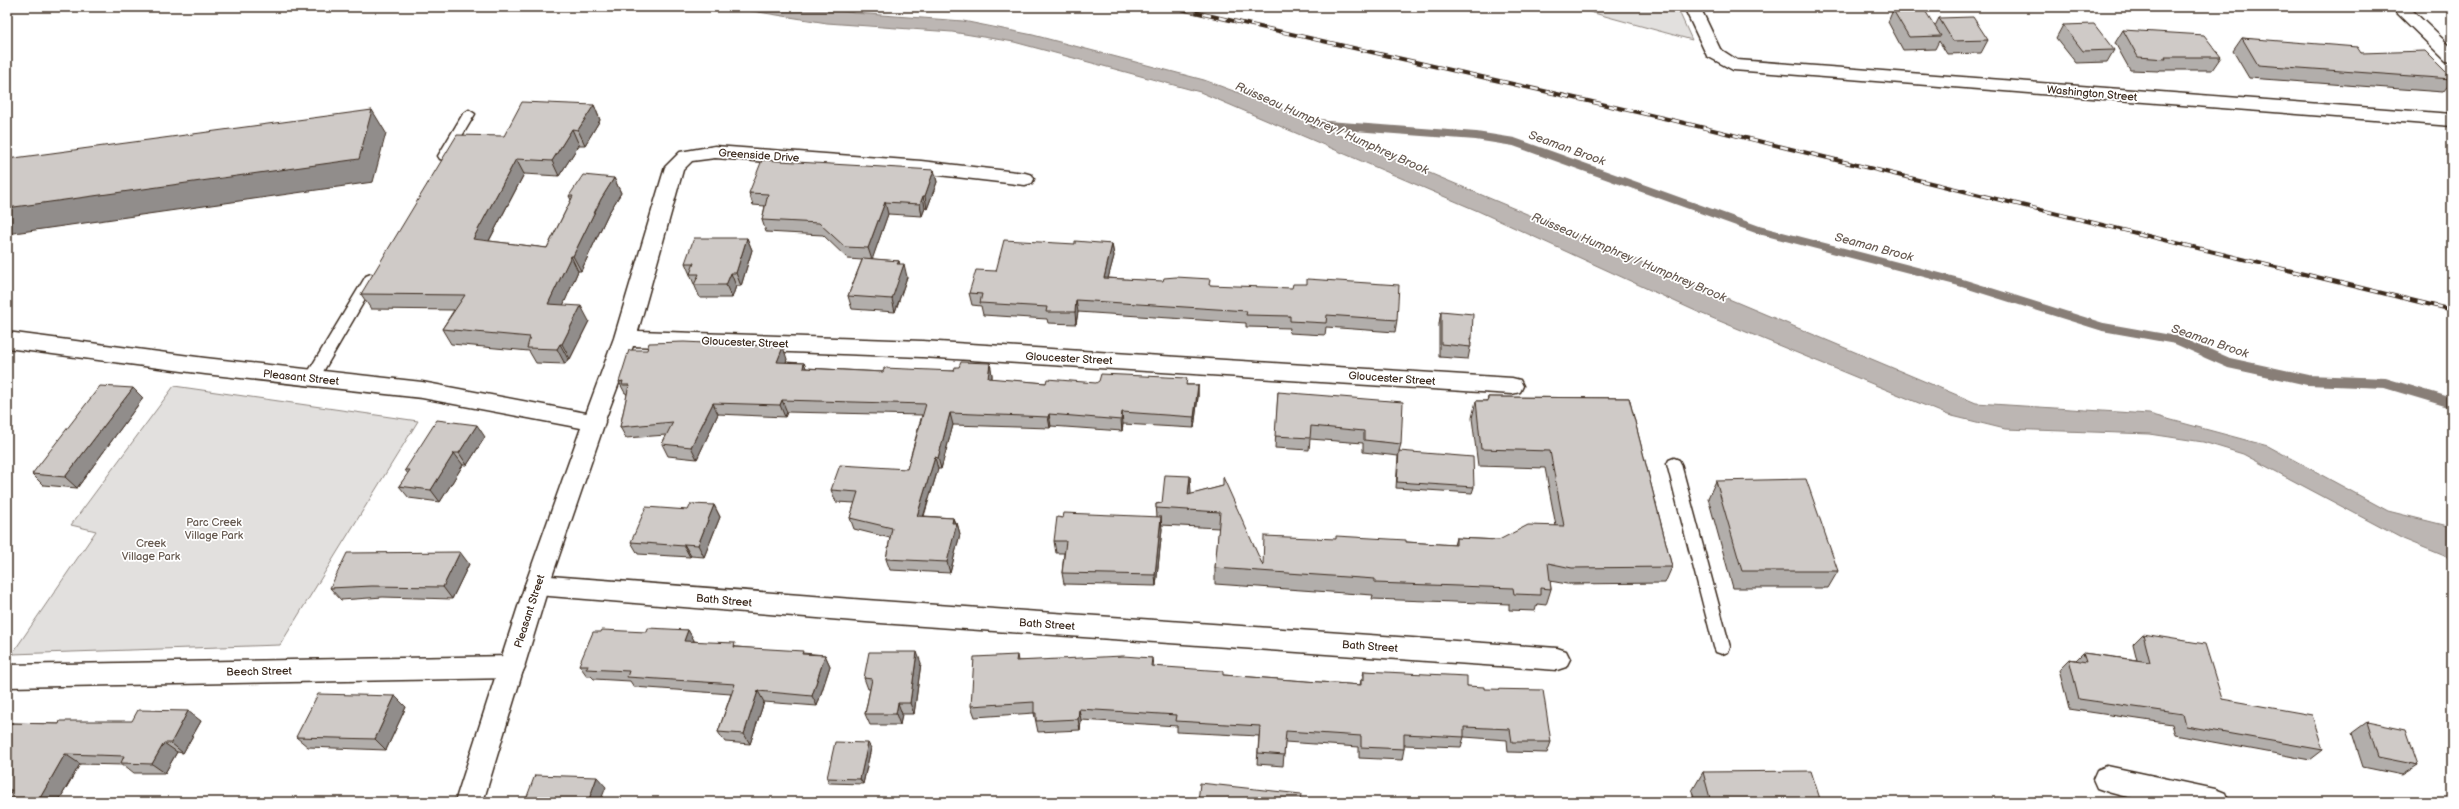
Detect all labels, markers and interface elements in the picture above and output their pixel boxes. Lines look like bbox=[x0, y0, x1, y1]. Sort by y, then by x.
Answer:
water label: Ruisseau Humphrey / Humphrey Brook bbox=[1233, 79, 1432, 178]
street label: Washington Street bbox=[2046, 83, 2138, 104]
water label: Seaman Brook bbox=[1526, 128, 1608, 170]
street label: Greenside Drive bbox=[718, 146, 800, 165]
water label: Ruisseau Humphrey / Humphrey Brook bbox=[1529, 210, 1729, 306]
water label: Seaman Brook bbox=[1833, 230, 1916, 265]
water label: Seaman Brook bbox=[2169, 321, 2251, 362]
street label: Gloucester Street bbox=[701, 334, 789, 351]
street label: Gloucester Street bbox=[1025, 350, 1113, 367]
street label: Pleasant Street bbox=[262, 367, 340, 388]
street label: Gloucester Street bbox=[1348, 369, 1437, 388]
park label: Parc Creek Village Park bbox=[185, 516, 244, 542]
park label: Creek Village Park bbox=[122, 537, 181, 563]
street label: Pleasant Street bbox=[512, 572, 548, 649]
street label: Bath Street bbox=[695, 592, 753, 609]
street label: Bath Street bbox=[1018, 616, 1076, 633]
street label: Bath Street bbox=[1341, 638, 1399, 655]
street label: Beech Street bbox=[226, 664, 292, 679]

